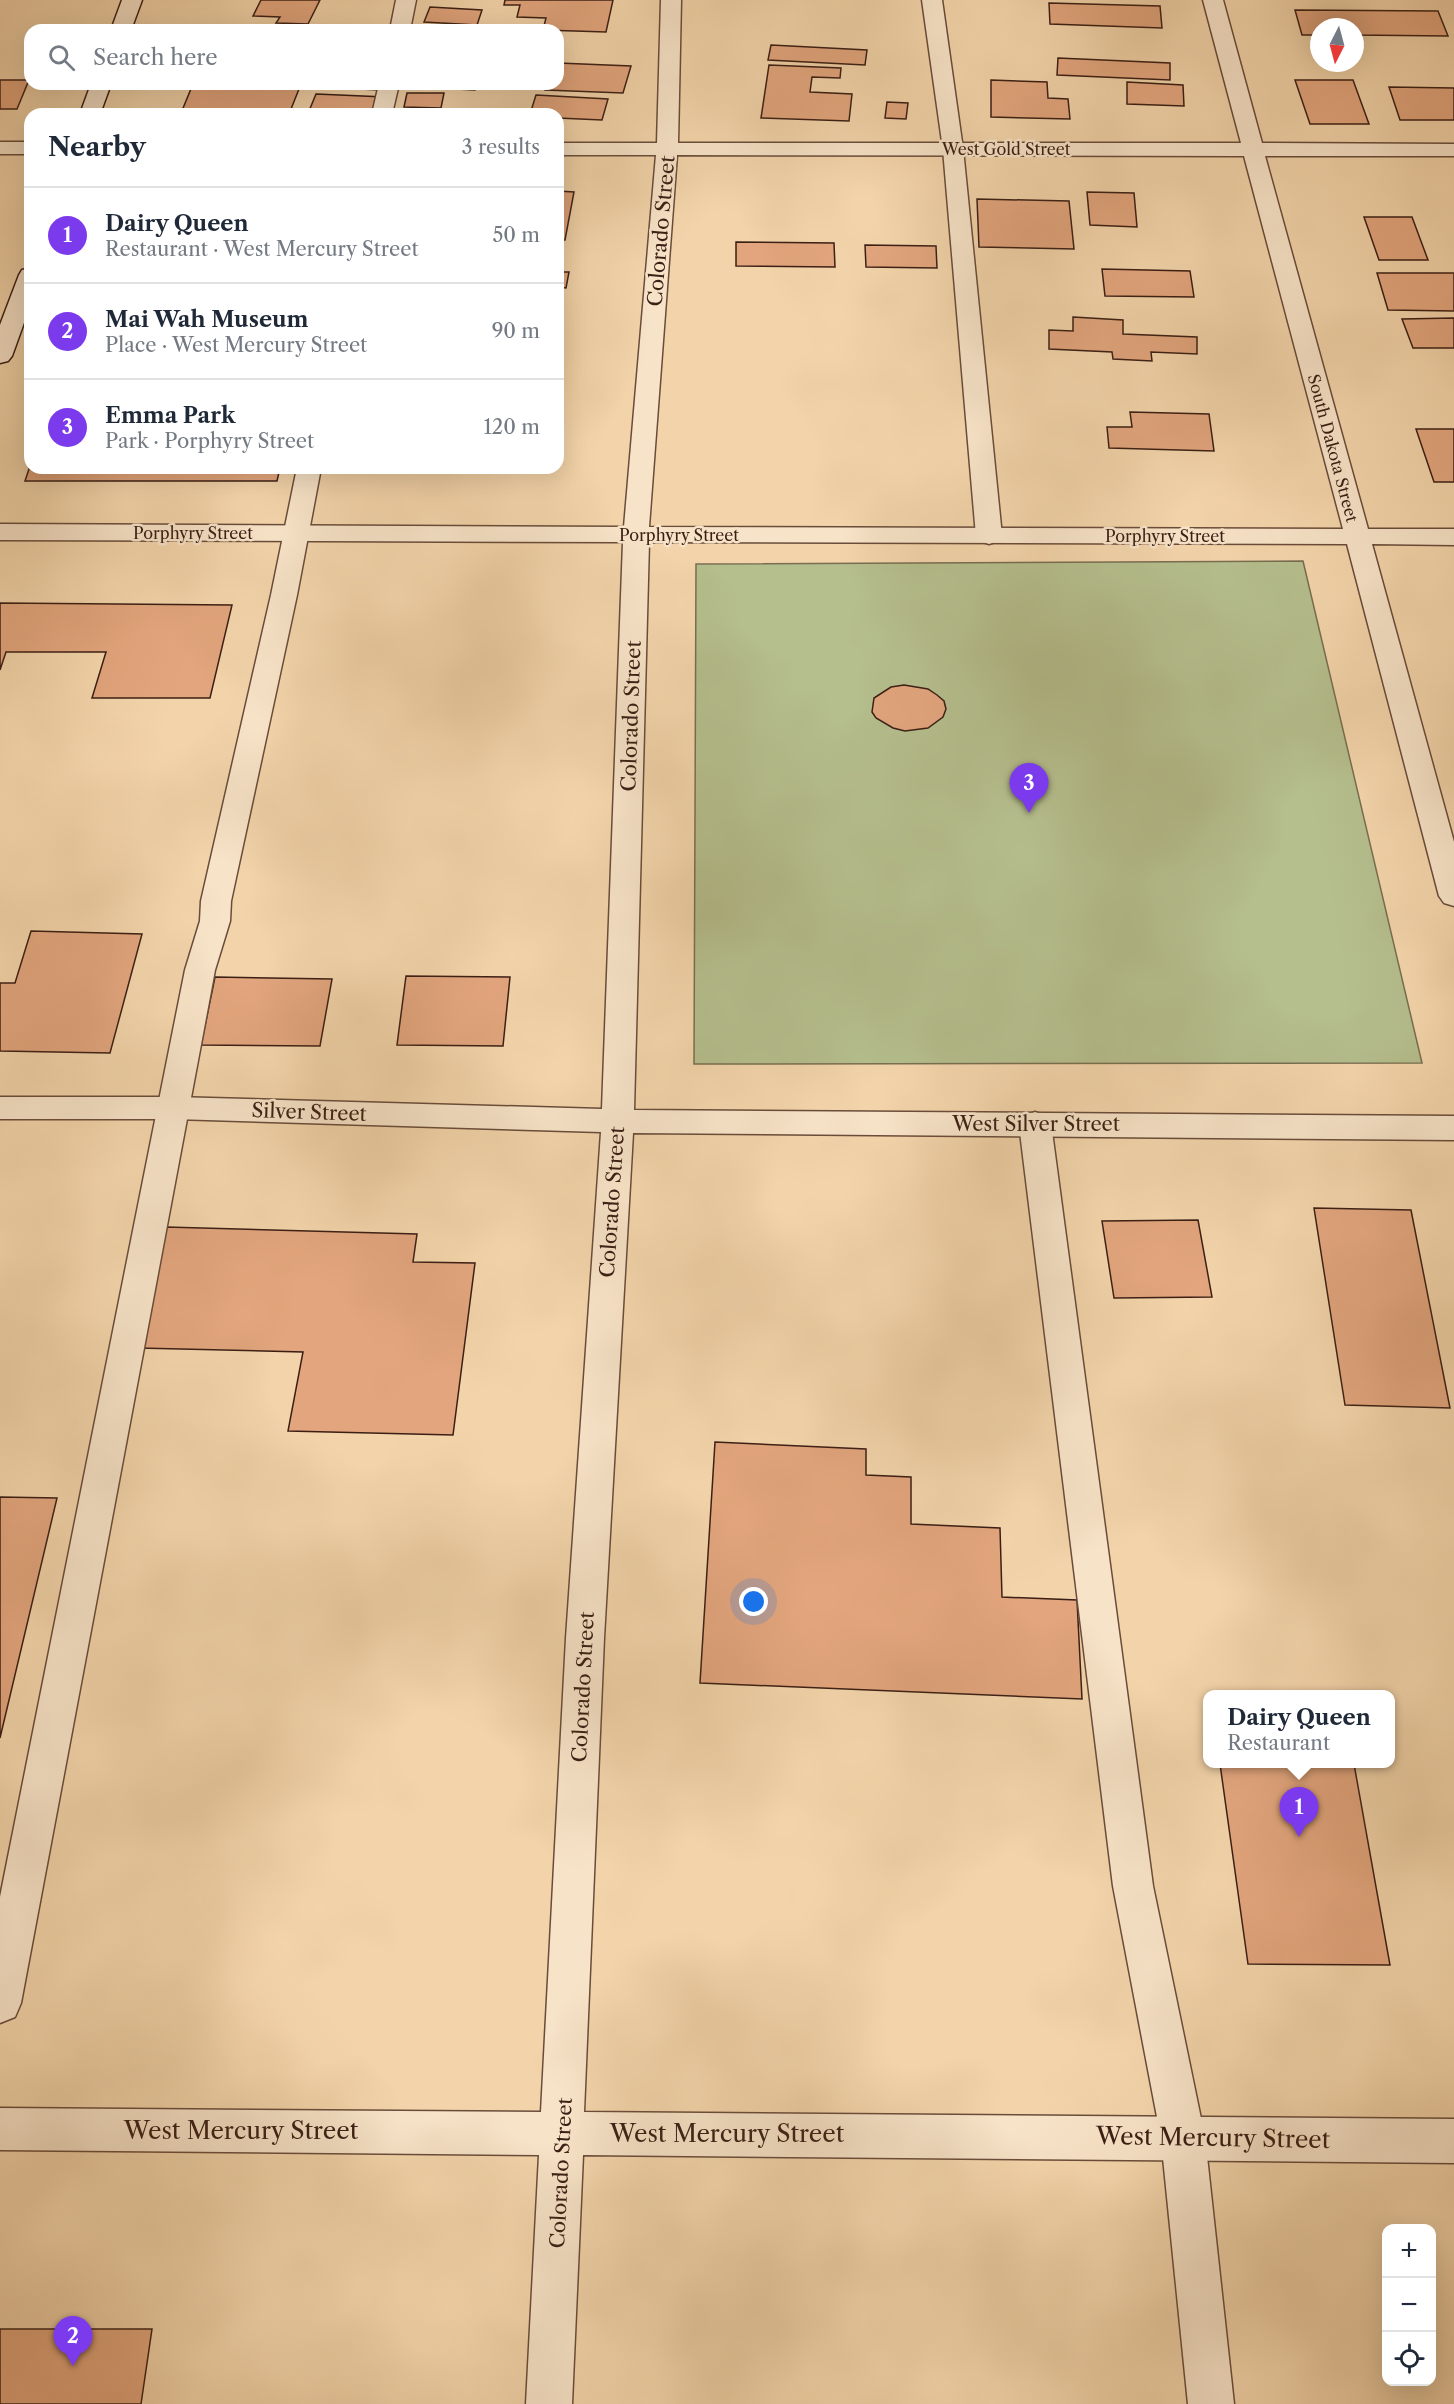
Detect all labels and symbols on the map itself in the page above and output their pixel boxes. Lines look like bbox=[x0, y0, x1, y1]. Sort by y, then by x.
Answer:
north arrow bbox=[1310, 18, 1364, 72]
street label: West Gold Street bbox=[941, 139, 1071, 159]
street label: Colorado Street bbox=[642, 155, 680, 307]
street label: South Dakota Street bbox=[1304, 372, 1362, 525]
street label: Porphyry Street bbox=[133, 523, 253, 543]
street label: Porphyry Street bbox=[619, 525, 739, 545]
street label: Porphyry Street bbox=[1105, 526, 1225, 546]
street label: Colorado Street bbox=[616, 640, 646, 792]
pin: 3 bbox=[1010, 764, 1048, 813]
street label: Silver Street bbox=[251, 1098, 367, 1126]
street label: West Silver Street bbox=[951, 1112, 1120, 1136]
street label: Colorado Street bbox=[595, 1126, 629, 1278]
your location bbox=[739, 1587, 768, 1616]
street label: Colorado Street bbox=[567, 1611, 599, 1763]
pin: 1 bbox=[1280, 1788, 1318, 1837]
street label: Colorado Street bbox=[545, 2097, 577, 2249]
street label: West Mercury Street bbox=[123, 2116, 359, 2145]
street label: West Mercury Street bbox=[609, 2119, 845, 2148]
street label: West Mercury Street bbox=[1095, 2121, 1331, 2154]
pin: 2 bbox=[54, 2316, 92, 2366]

